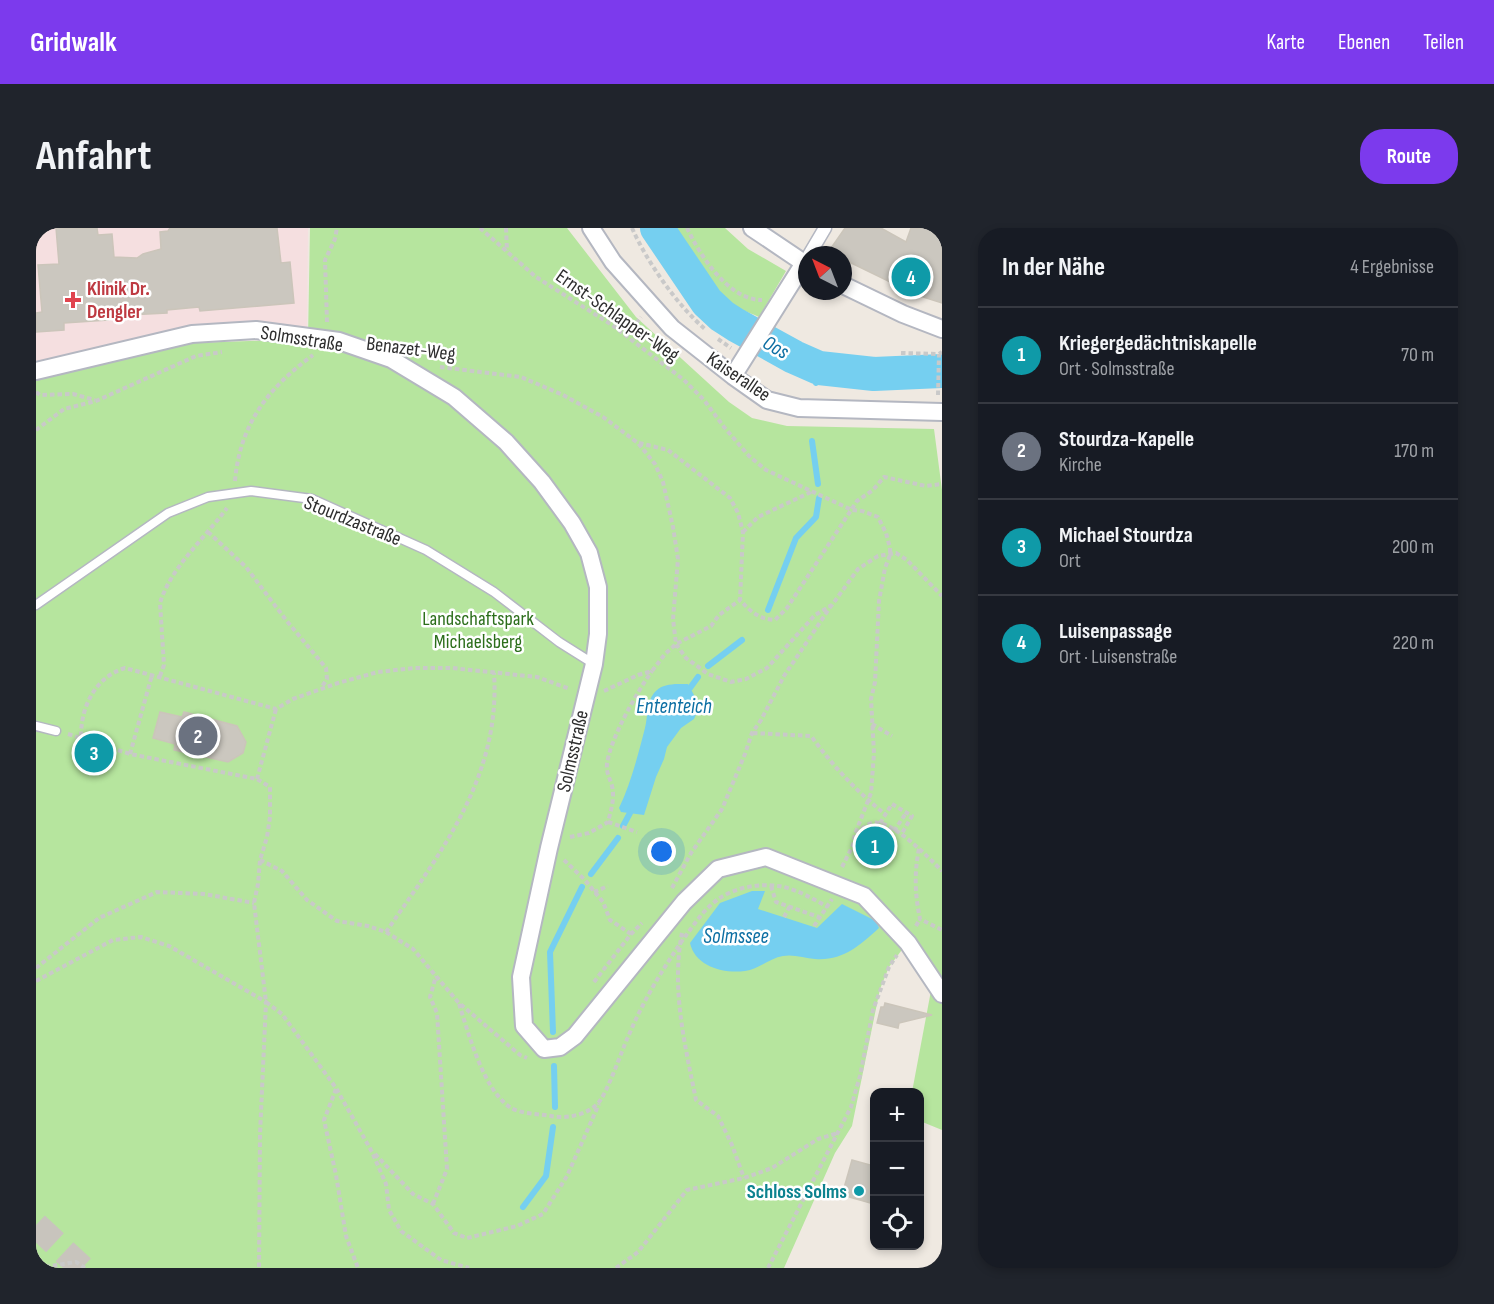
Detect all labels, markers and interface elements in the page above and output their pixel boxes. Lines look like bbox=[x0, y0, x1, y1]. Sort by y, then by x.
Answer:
text: Gridwalk bbox=[30, 26, 117, 59]
text: Karte bbox=[1267, 30, 1305, 55]
text: Ebenen bbox=[1338, 30, 1390, 55]
text: Teilen bbox=[1423, 30, 1464, 55]
button: Route bbox=[1360, 129, 1458, 184]
text: Anfahrt bbox=[36, 131, 151, 182]
north arrow bbox=[798, 246, 852, 300]
text: In der Nähe bbox=[1002, 252, 1105, 283]
pin: 4 bbox=[892, 254, 930, 300]
text: 4 Ergebnisse bbox=[1350, 255, 1434, 279]
street label: Ernst-Schlapper-Weg bbox=[551, 264, 684, 367]
place label: Klinik Dr. Dengler bbox=[87, 277, 150, 324]
marker: Klinik Dr. Dengler bbox=[64, 291, 82, 309]
street label: Solmsstraße bbox=[259, 321, 345, 357]
water label: Oos bbox=[758, 330, 794, 365]
text: Kriegergedächtniskapelle bbox=[1059, 330, 1257, 357]
street label: Benazet-Weg bbox=[365, 332, 457, 366]
text: 1 bbox=[1018, 343, 1025, 367]
text: 70 m bbox=[1401, 343, 1434, 367]
street label: Kaiserallee bbox=[702, 347, 775, 407]
text: Ort · Solmsstraße bbox=[1059, 357, 1175, 381]
text: Stourdza-Kapelle bbox=[1059, 426, 1194, 453]
text: 2 bbox=[1017, 439, 1026, 463]
text: 170 m bbox=[1394, 439, 1434, 463]
text: Kirche bbox=[1059, 453, 1102, 477]
street label: Stourdzastraße bbox=[301, 491, 405, 551]
text: Michael Stourdza bbox=[1059, 522, 1193, 549]
text: 3 bbox=[1017, 535, 1026, 559]
text: 200 m bbox=[1392, 535, 1434, 559]
text: Ort bbox=[1059, 549, 1081, 573]
park label: Landschaftspark Michaelsberg bbox=[422, 607, 534, 654]
text: Luisenpassage bbox=[1059, 618, 1172, 645]
text: 4 bbox=[1017, 631, 1026, 655]
text: 220 m bbox=[1393, 631, 1434, 655]
text: Ort · Luisenstraße bbox=[1059, 645, 1177, 669]
water label: Ententeich bbox=[636, 694, 712, 719]
street label: Solmsstraße bbox=[552, 708, 594, 794]
pin: 2 bbox=[178, 714, 218, 758]
pin: 3 bbox=[74, 730, 114, 776]
pin: 1 bbox=[856, 824, 894, 868]
your location bbox=[647, 837, 676, 866]
water label: Solmssee bbox=[703, 924, 769, 949]
map controls bbox=[870, 1088, 924, 1250]
button: + bbox=[870, 1088, 924, 1142]
button: − bbox=[870, 1142, 924, 1196]
place label: Schloss Solms bbox=[747, 1180, 847, 1204]
marker: Schloss Solms bbox=[852, 1184, 866, 1198]
button: locate bbox=[870, 1196, 924, 1250]

